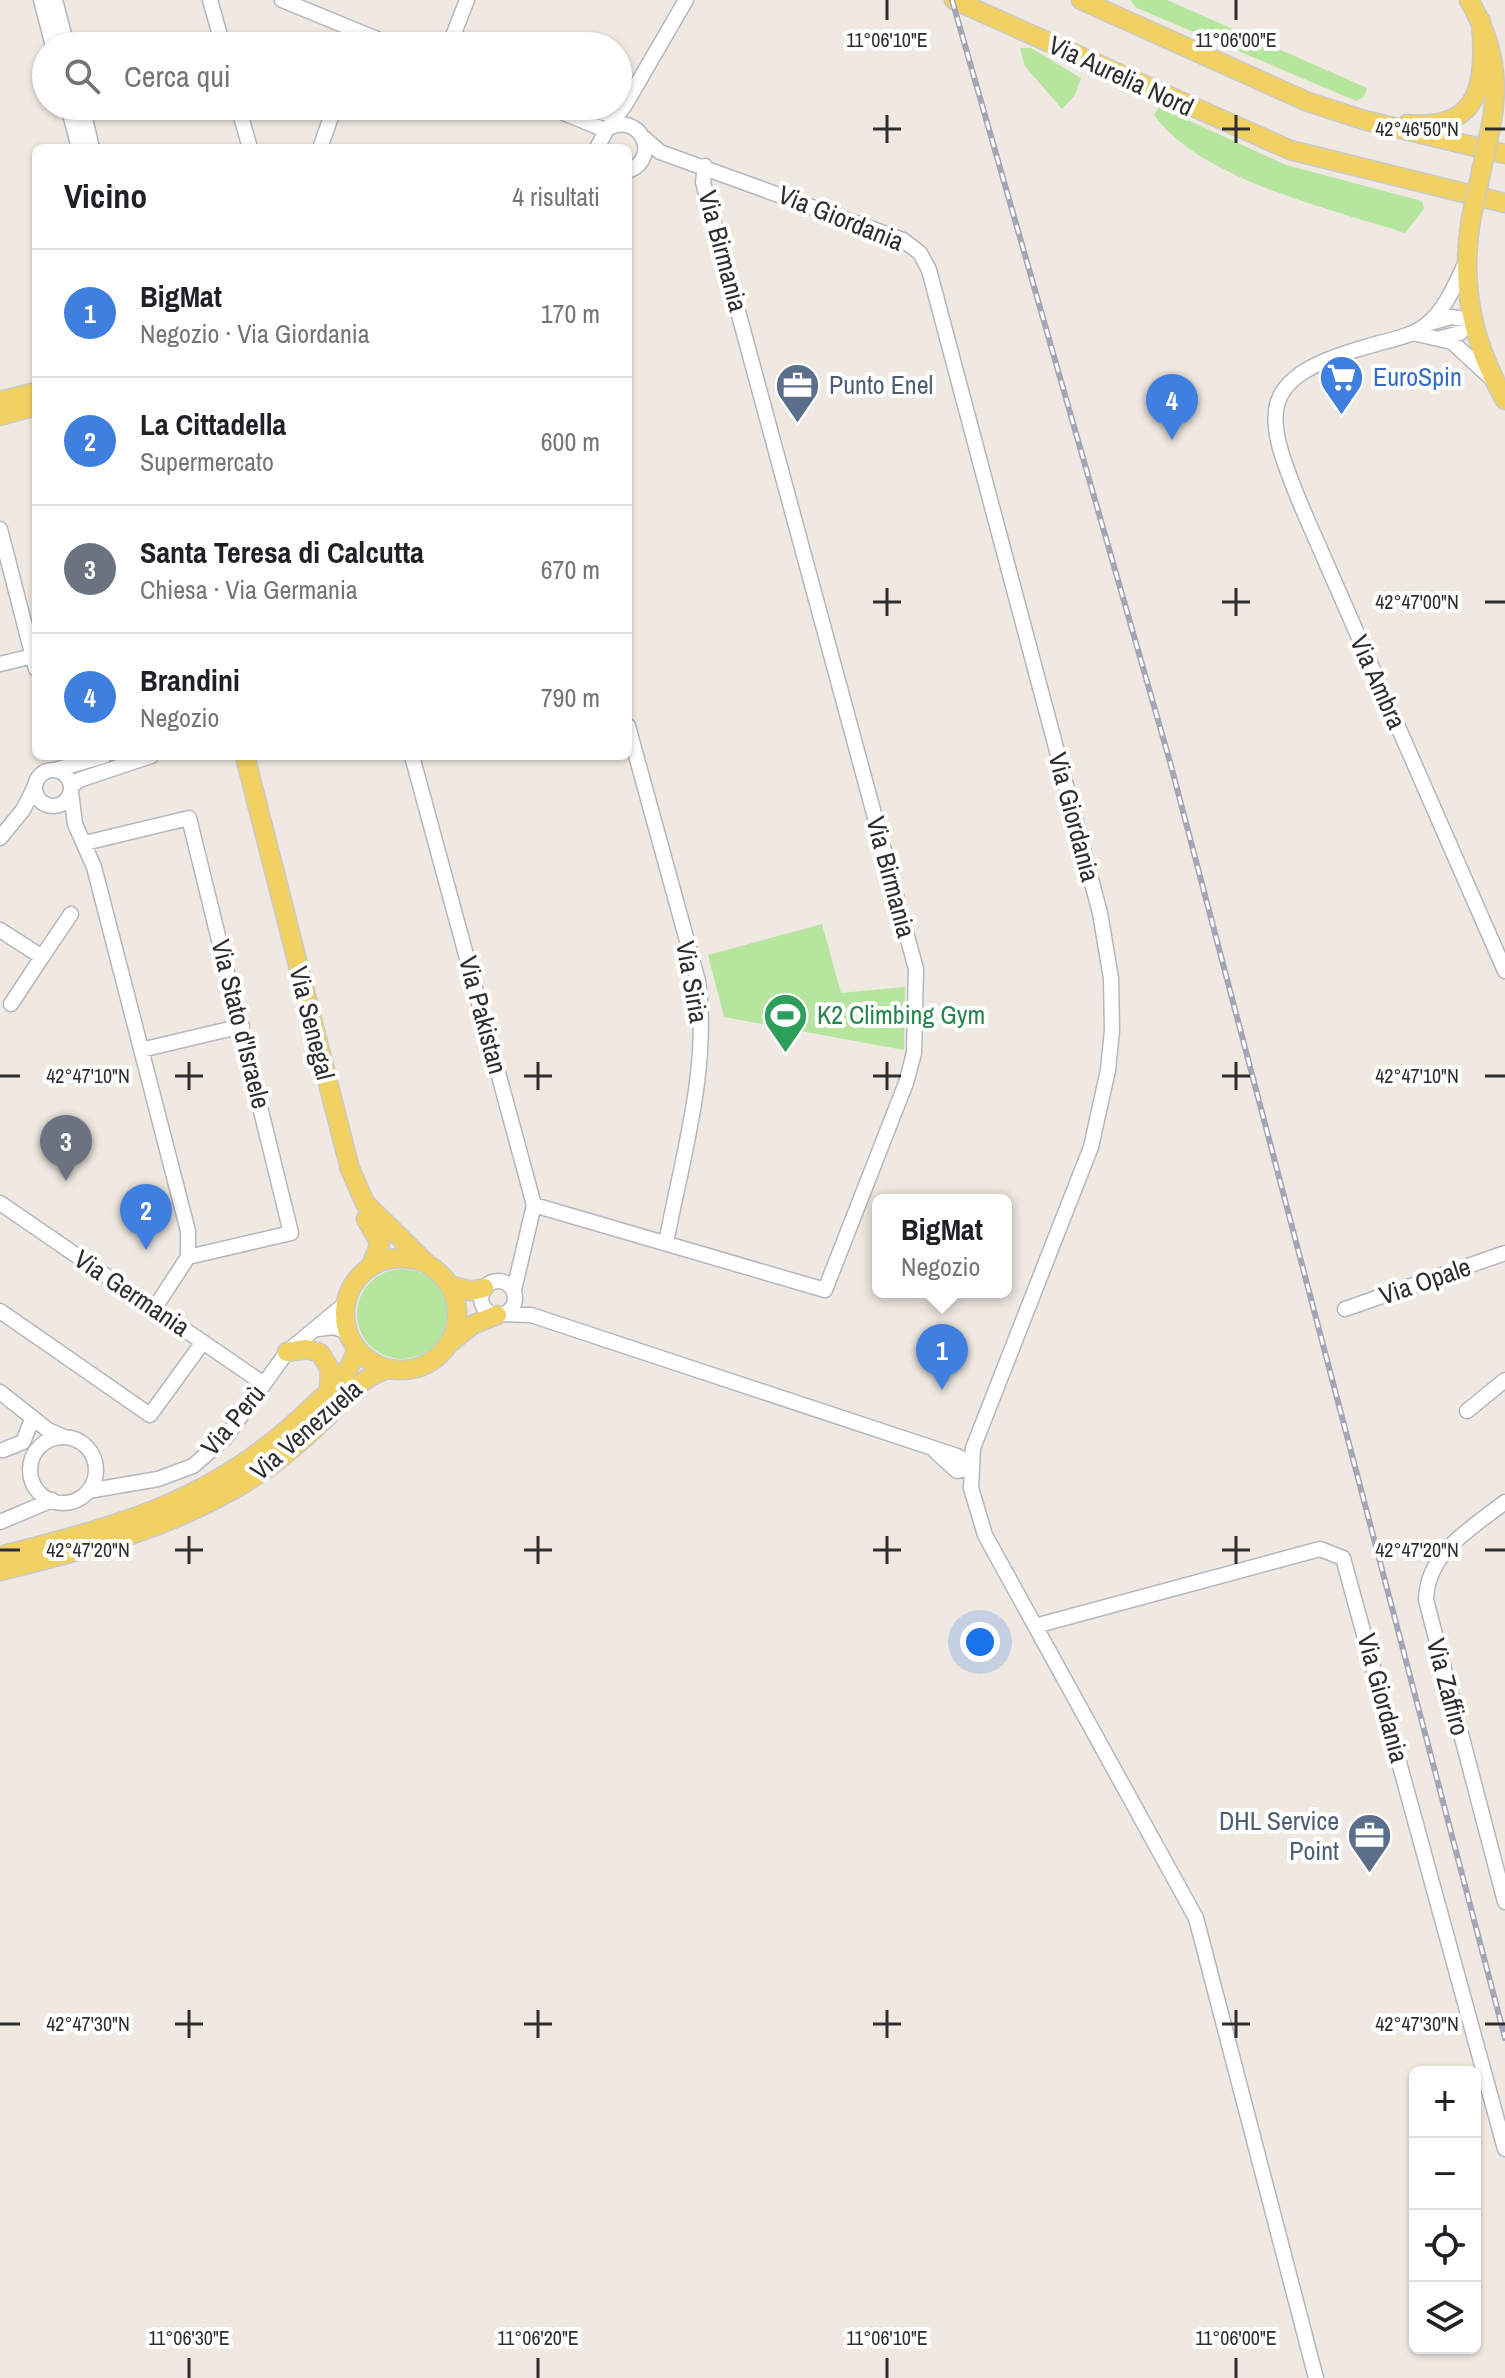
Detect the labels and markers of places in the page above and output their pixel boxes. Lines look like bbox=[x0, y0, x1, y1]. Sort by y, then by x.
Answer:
supermarket icon: EuroSpin bbox=[1318, 353, 1366, 416]
place label: EuroSpin bbox=[1373, 359, 1462, 394]
office icon: Punto Enel bbox=[774, 361, 822, 424]
place label: Punto Enel bbox=[829, 367, 933, 402]
pin: 4 bbox=[1146, 374, 1198, 440]
sports icon: K2 Climbing Gym bbox=[762, 991, 810, 1054]
place label: K2 Climbing Gym bbox=[817, 997, 985, 1032]
pin: 3 bbox=[40, 1115, 92, 1181]
pin: 2 bbox=[120, 1184, 172, 1250]
pin: 1 bbox=[916, 1324, 968, 1390]
place label: DHL Service Point bbox=[1219, 1803, 1339, 1868]
office icon: DHL Service Point bbox=[1346, 1812, 1394, 1875]

